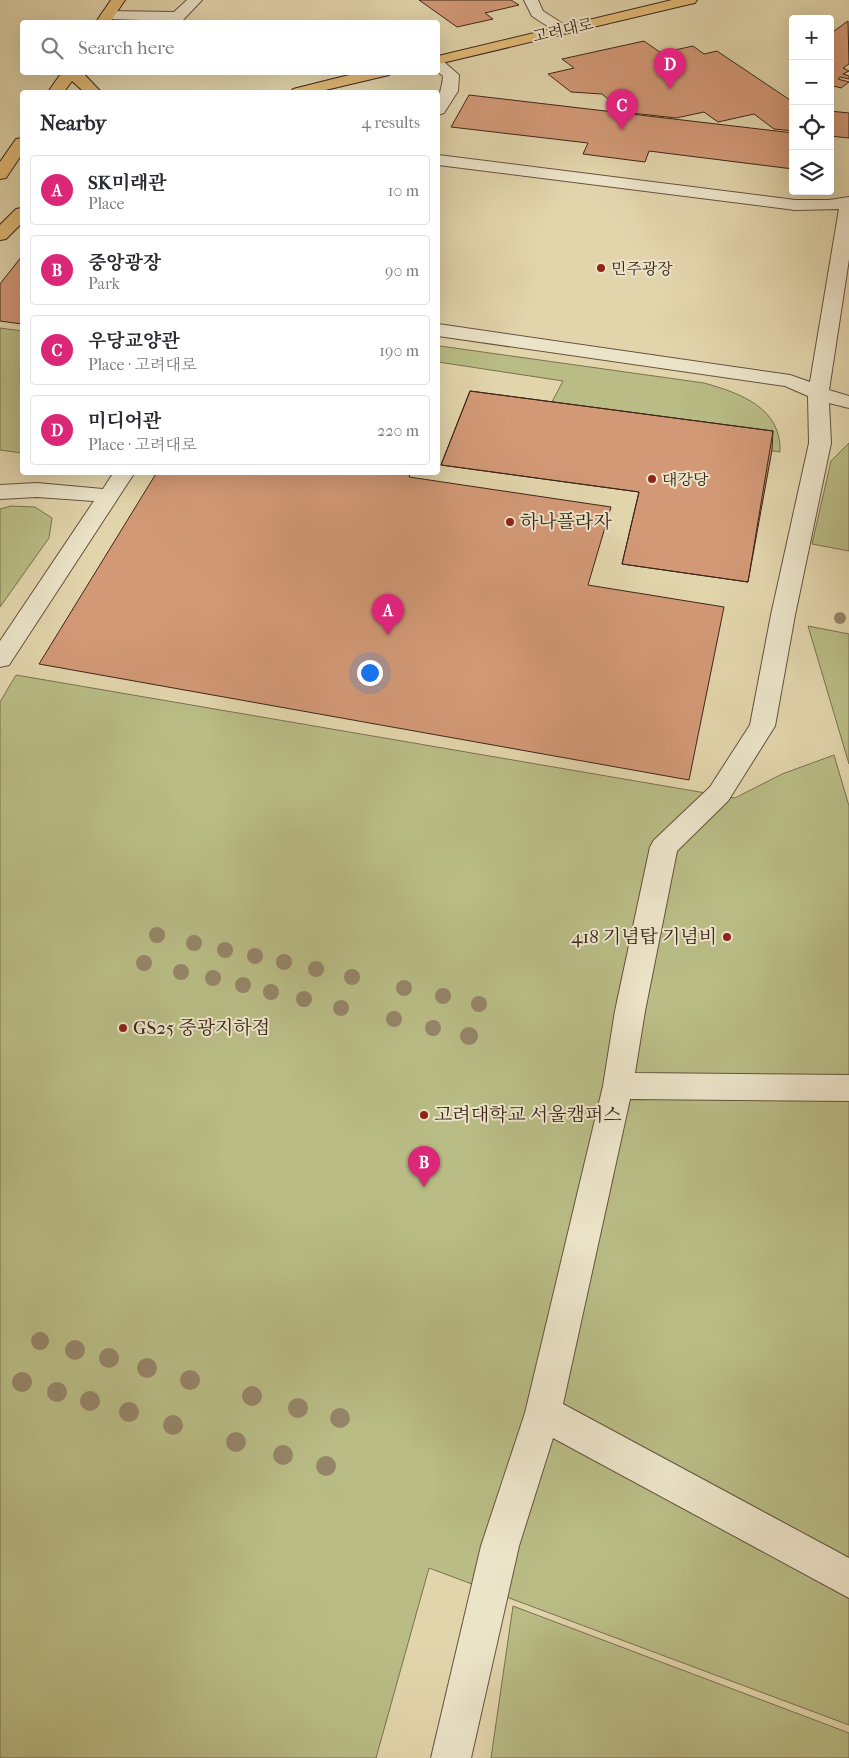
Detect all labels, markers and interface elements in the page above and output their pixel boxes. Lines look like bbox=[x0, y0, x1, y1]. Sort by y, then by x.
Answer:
street label: 고려대로 bbox=[531, 14, 596, 46]
map controls bbox=[789, 15, 834, 195]
button: + bbox=[789, 15, 834, 60]
search box bbox=[20, 20, 440, 75]
icon: search bbox=[38, 34, 66, 62]
text: Search here bbox=[78, 37, 174, 59]
pin: D bbox=[654, 48, 686, 89]
button: − bbox=[789, 60, 834, 105]
pin: C bbox=[606, 89, 638, 130]
button: locate bbox=[789, 105, 834, 150]
text: Nearby bbox=[40, 111, 106, 135]
text: 4 results bbox=[362, 113, 420, 132]
button: layers bbox=[789, 150, 834, 195]
text: SK미래관 bbox=[88, 172, 167, 194]
text: A bbox=[52, 181, 62, 200]
text: 10 m bbox=[388, 181, 419, 200]
text: Place bbox=[88, 194, 124, 213]
text: 중앙광장 bbox=[88, 252, 161, 274]
place label: 민주광장 bbox=[611, 259, 673, 278]
text: B bbox=[52, 261, 62, 280]
text: 90 m bbox=[385, 261, 419, 280]
marker: 민주광장 bbox=[595, 262, 607, 274]
text: Park bbox=[88, 274, 120, 293]
text: 우당교양관 bbox=[88, 330, 180, 352]
text: C bbox=[52, 341, 62, 360]
text: 190 m bbox=[379, 341, 419, 360]
text: Place · 고려대로 bbox=[88, 355, 196, 374]
text: 미디어관 bbox=[88, 410, 161, 432]
text: D bbox=[51, 421, 63, 440]
text: 220 m bbox=[377, 421, 419, 440]
text: Place · 고려대로 bbox=[88, 435, 196, 454]
place label: 대강당 bbox=[662, 470, 709, 489]
marker: 대강당 bbox=[646, 473, 658, 485]
place label: 하나플라자 bbox=[520, 511, 612, 533]
marker: 하나플라자 bbox=[504, 516, 516, 528]
pin: A bbox=[372, 594, 404, 635]
your location bbox=[357, 660, 383, 686]
place label: 418 기념탑 기념비 bbox=[571, 926, 717, 948]
marker: 418 기념탑 기념비 bbox=[721, 931, 733, 943]
place label: GS25 중광지하점 bbox=[133, 1017, 270, 1039]
marker: GS25 중광지하점 bbox=[117, 1022, 129, 1034]
place label: 고려대학교 서울캠퍼스 bbox=[434, 1104, 622, 1126]
marker: 고려대학교 서울캠퍼스 bbox=[418, 1109, 430, 1121]
pin: B bbox=[408, 1146, 440, 1187]

